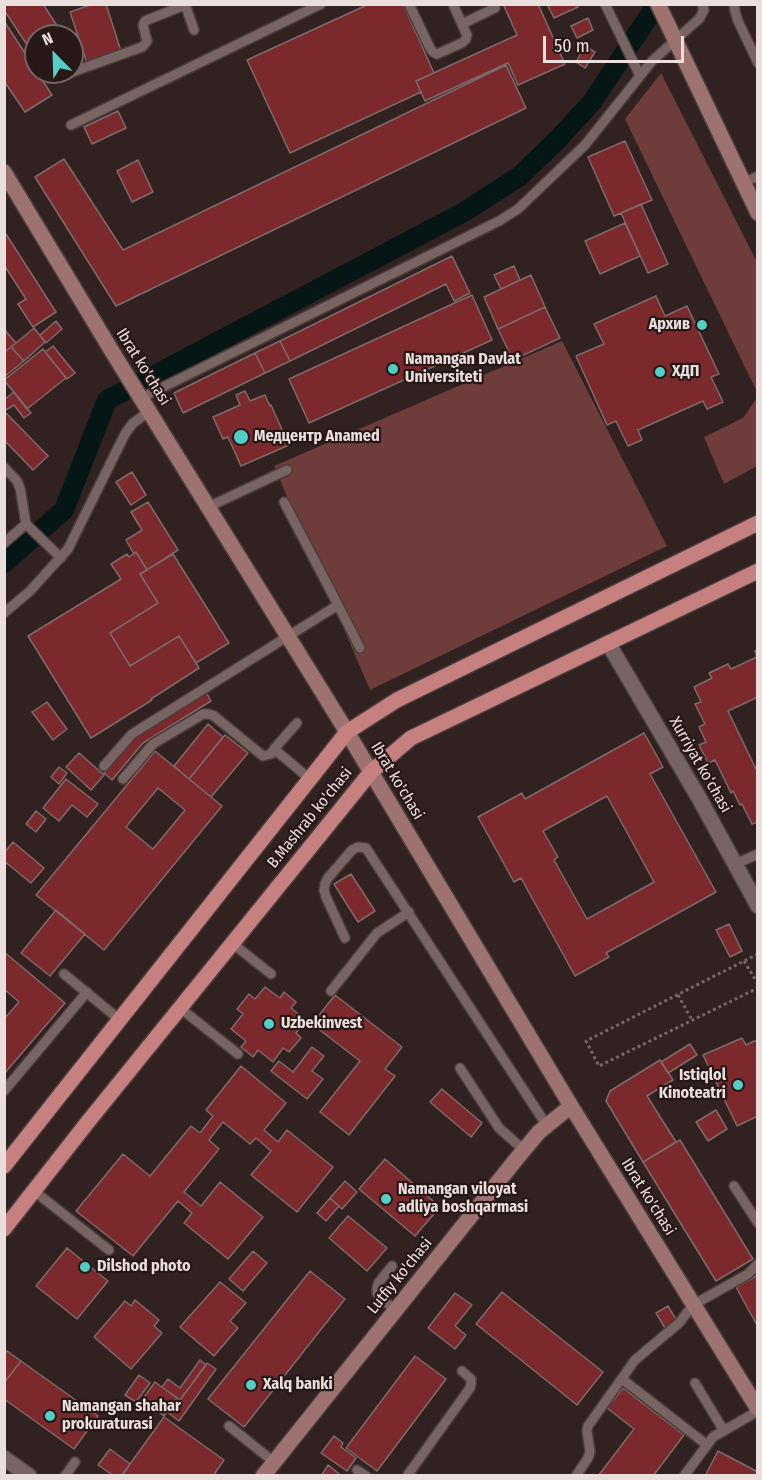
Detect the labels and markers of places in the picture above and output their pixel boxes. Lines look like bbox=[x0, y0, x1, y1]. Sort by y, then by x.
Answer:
place label: Архив bbox=[649, 315, 690, 335]
marker: Архив bbox=[695, 318, 709, 332]
place label: Namangan Davlat Universiteti bbox=[405, 350, 521, 388]
marker: Namangan Davlat Universiteti bbox=[386, 362, 400, 376]
place label: ХДП bbox=[672, 362, 699, 382]
marker: ХДП bbox=[653, 365, 667, 379]
place label: Медцентр Anamed bbox=[254, 427, 380, 447]
marker: Медцентр Anamed bbox=[232, 428, 250, 446]
place label: Uzbekinvest bbox=[281, 1014, 362, 1034]
marker: Uzbekinvest bbox=[262, 1017, 276, 1031]
place label: Istiqlol Kinoteatri bbox=[659, 1066, 726, 1104]
marker: Istiqlol Kinoteatri bbox=[731, 1078, 745, 1092]
place label: Namangan viloyat adliya boshqarmasi bbox=[398, 1180, 528, 1218]
marker: Namangan viloyat adliya boshqarmasi bbox=[379, 1192, 393, 1206]
place label: Dilshod photo bbox=[97, 1257, 191, 1277]
marker: Dilshod photo bbox=[78, 1260, 92, 1274]
place label: Xalq banki bbox=[263, 1375, 333, 1395]
marker: Xalq banki bbox=[244, 1378, 258, 1392]
place label: Namangan shahar prokuraturasi bbox=[62, 1397, 181, 1435]
marker: Namangan shahar prokuraturasi bbox=[43, 1409, 57, 1423]

